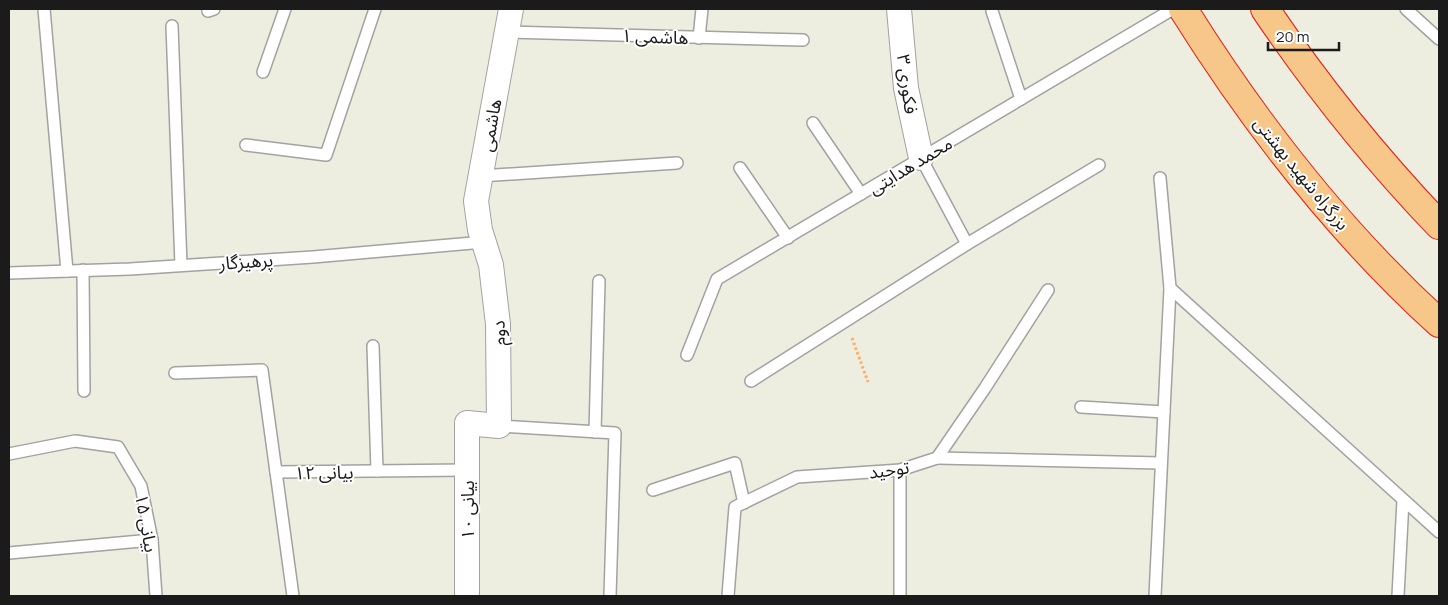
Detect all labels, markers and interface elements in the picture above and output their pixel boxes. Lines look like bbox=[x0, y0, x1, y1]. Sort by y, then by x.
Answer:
scale bar bbox=[1268, 20, 1339, 52]
street label: هاشمی ۱ bbox=[621, 23, 689, 49]
text: 20 m bbox=[1276, 26, 1309, 47]
street label: فکوری ۳ bbox=[892, 53, 924, 115]
street label: هاشمی bbox=[474, 97, 506, 153]
street label: بزرگراه شهید بهشتی bbox=[1249, 111, 1355, 235]
street label: محمد هدایتی bbox=[864, 130, 956, 200]
street label: پرهیزگار bbox=[217, 247, 274, 275]
street label: دوم bbox=[486, 320, 513, 346]
street label: توحید bbox=[867, 454, 911, 484]
street label: بیانی ۱۲ bbox=[294, 459, 354, 485]
street label: بیانی ۱۰ bbox=[455, 480, 479, 540]
street label: بیانی ۱۵ bbox=[130, 492, 164, 554]

